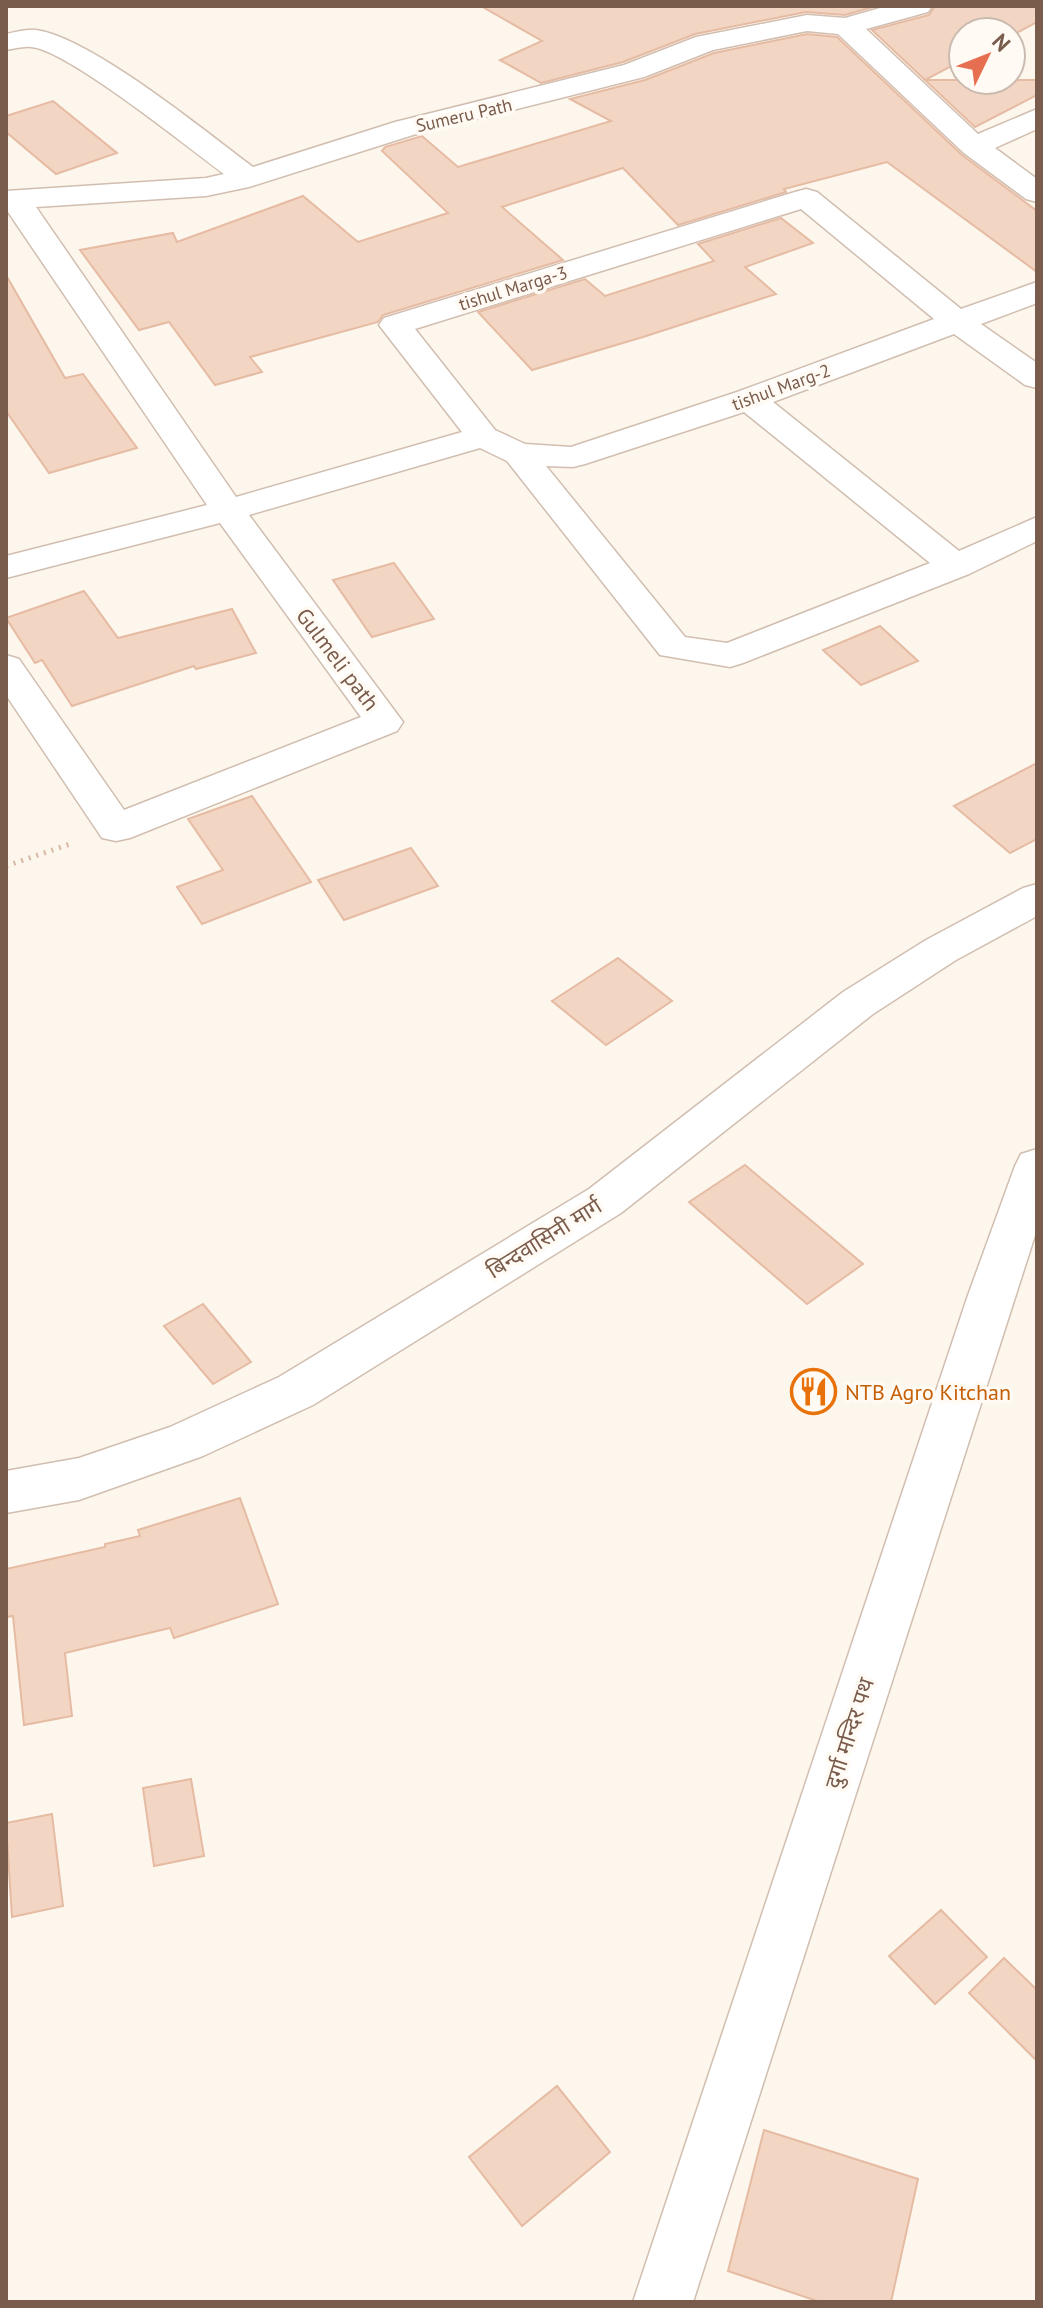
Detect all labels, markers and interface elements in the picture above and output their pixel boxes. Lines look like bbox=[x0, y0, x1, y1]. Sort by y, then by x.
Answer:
north arrow bbox=[947, 16, 1027, 96]
text: N bbox=[986, 28, 1017, 57]
street label: Sumeru Path bbox=[414, 93, 514, 137]
street label: tishul Marga-3 bbox=[456, 261, 570, 315]
street label: tishul Marg-2 bbox=[729, 359, 833, 415]
street label: Gulmeli path bbox=[290, 602, 386, 716]
street label: बिन्दवासिनी मार्ग bbox=[481, 1191, 607, 1284]
restaurant icon: NTB Agro Kitchan bbox=[790, 1368, 838, 1416]
place label: NTB Agro Kitchan bbox=[845, 1378, 1011, 1406]
street label: दुर्गा मन्दिर पथ bbox=[818, 1673, 881, 1792]

